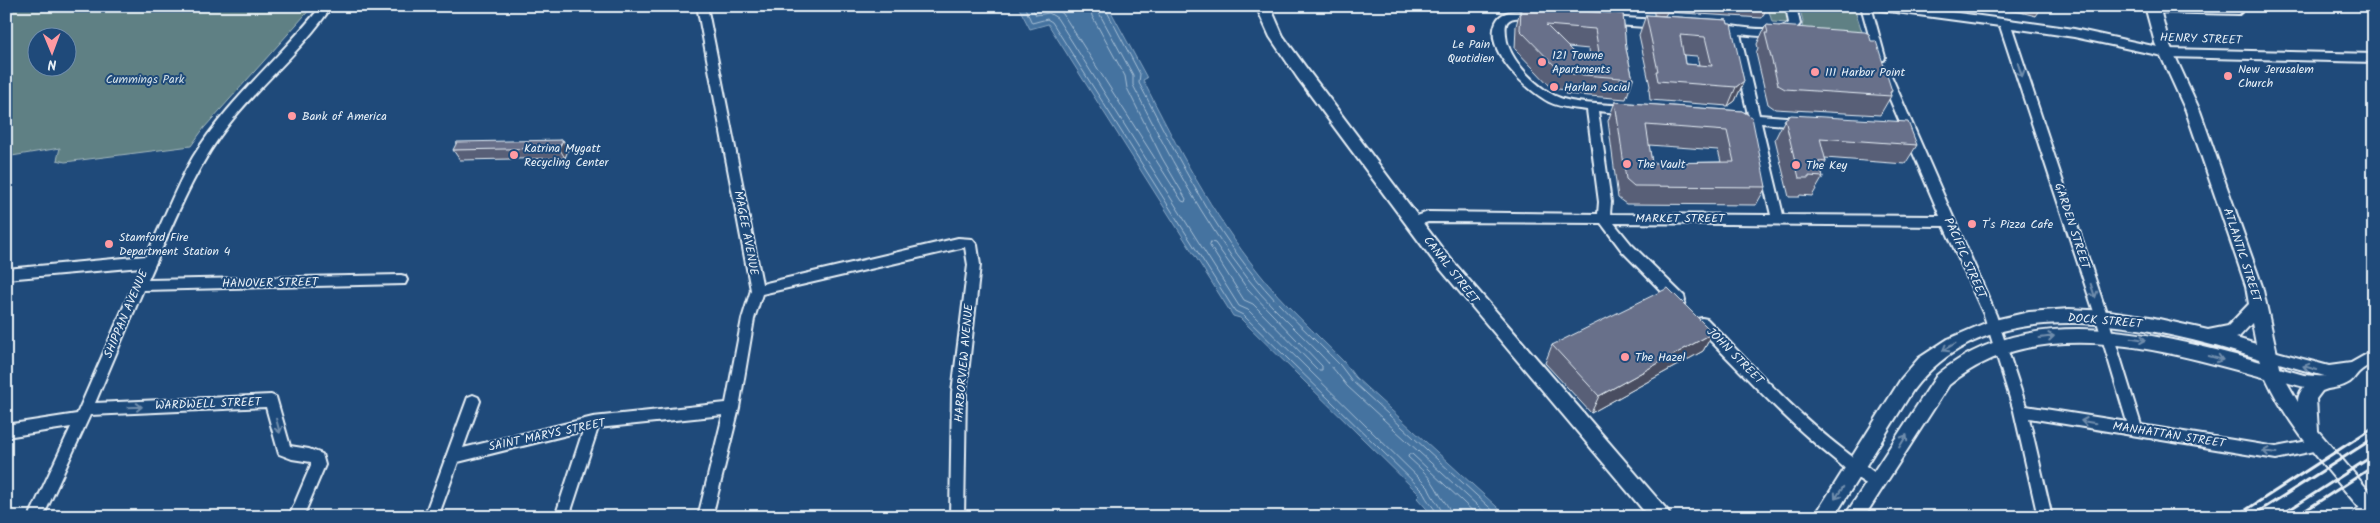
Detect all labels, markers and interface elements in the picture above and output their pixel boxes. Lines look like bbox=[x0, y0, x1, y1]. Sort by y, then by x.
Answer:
marker: Le Pain Quotidien bbox=[1465, 23, 1477, 35]
north arrow bbox=[28, 28, 78, 78]
street label: HENRY STREET bbox=[2160, 28, 2244, 50]
place label: Le Pain Quotidien bbox=[1447, 35, 1495, 68]
place label: 121 Towne Apartments bbox=[1552, 46, 1610, 79]
text: N bbox=[47, 53, 57, 75]
marker: 121 Towne Apartments bbox=[1536, 56, 1548, 68]
place label: New Jerusalem Church bbox=[2238, 60, 2314, 93]
one-way arrow bbox=[2016, 62, 2026, 78]
place label: 111 Harbor Point bbox=[1825, 63, 1905, 82]
marker: 111 Harbor Point bbox=[1809, 66, 1821, 78]
park label: Cummings Park bbox=[106, 70, 185, 89]
marker: New Jerusalem Church bbox=[2222, 70, 2234, 82]
place label: Harlan Social bbox=[1564, 78, 1630, 97]
marker: Harlan Social bbox=[1548, 81, 1560, 93]
place label: Bank of America bbox=[302, 107, 387, 126]
marker: Bank of America bbox=[286, 110, 298, 122]
place label: Katrina Mygatt Recycling Center bbox=[524, 139, 609, 172]
marker: Katrina Mygatt Recycling Center bbox=[508, 149, 520, 161]
place label: The Vault bbox=[1637, 155, 1686, 174]
place label: The Key bbox=[1806, 156, 1848, 175]
marker: The Vault bbox=[1621, 158, 1633, 170]
marker: The Key bbox=[1790, 159, 1802, 171]
street label: GARDEN STREET bbox=[2049, 180, 2095, 273]
street label: MAGEE AVENUE bbox=[728, 189, 764, 278]
street label: ATLANTIC STREET bbox=[2218, 205, 2267, 306]
street label: MARKET STREET bbox=[1635, 209, 1726, 228]
street label: PACIFIC STREET bbox=[1939, 214, 1992, 303]
place label: T's Pizza Cafe bbox=[1982, 215, 2054, 234]
marker: T's Pizza Cafe bbox=[1966, 218, 1978, 230]
place label: Stamford Fire Department Station 4 bbox=[119, 228, 231, 261]
street label: CANAL STREET bbox=[1418, 232, 1485, 309]
marker: Stamford Fire Department Station 4 bbox=[103, 238, 115, 250]
street label: SHIPPAN AVENUE bbox=[99, 266, 154, 361]
street label: HANOVER STREET bbox=[222, 273, 320, 293]
one-way arrow bbox=[2089, 282, 2098, 298]
street label: HARBORVIEW AVENUE bbox=[949, 302, 979, 423]
street label: DOCK STREET bbox=[2067, 308, 2144, 334]
street label: JOHN STREET bbox=[1702, 323, 1769, 390]
one-way arrow bbox=[2039, 332, 2055, 342]
one-way arrow bbox=[2130, 334, 2146, 344]
one-way arrow bbox=[1943, 342, 1957, 352]
place label: The Hazel bbox=[1635, 348, 1685, 367]
marker: The Hazel bbox=[1619, 351, 1631, 363]
one-way arrow bbox=[2208, 353, 2224, 363]
one-way arrow bbox=[2302, 362, 2318, 372]
street label: WARDWELL STREET bbox=[155, 393, 263, 415]
one-way arrow bbox=[126, 402, 142, 411]
street label: SAINT MARYS STREET bbox=[487, 413, 609, 457]
one-way arrow bbox=[2080, 417, 2096, 427]
street label: MANHATTAN STREET bbox=[2111, 417, 2228, 454]
one-way arrow bbox=[273, 418, 283, 434]
one-way arrow bbox=[1898, 435, 1908, 449]
one-way arrow bbox=[2262, 447, 2278, 457]
one-way arrow bbox=[1834, 486, 1844, 500]

